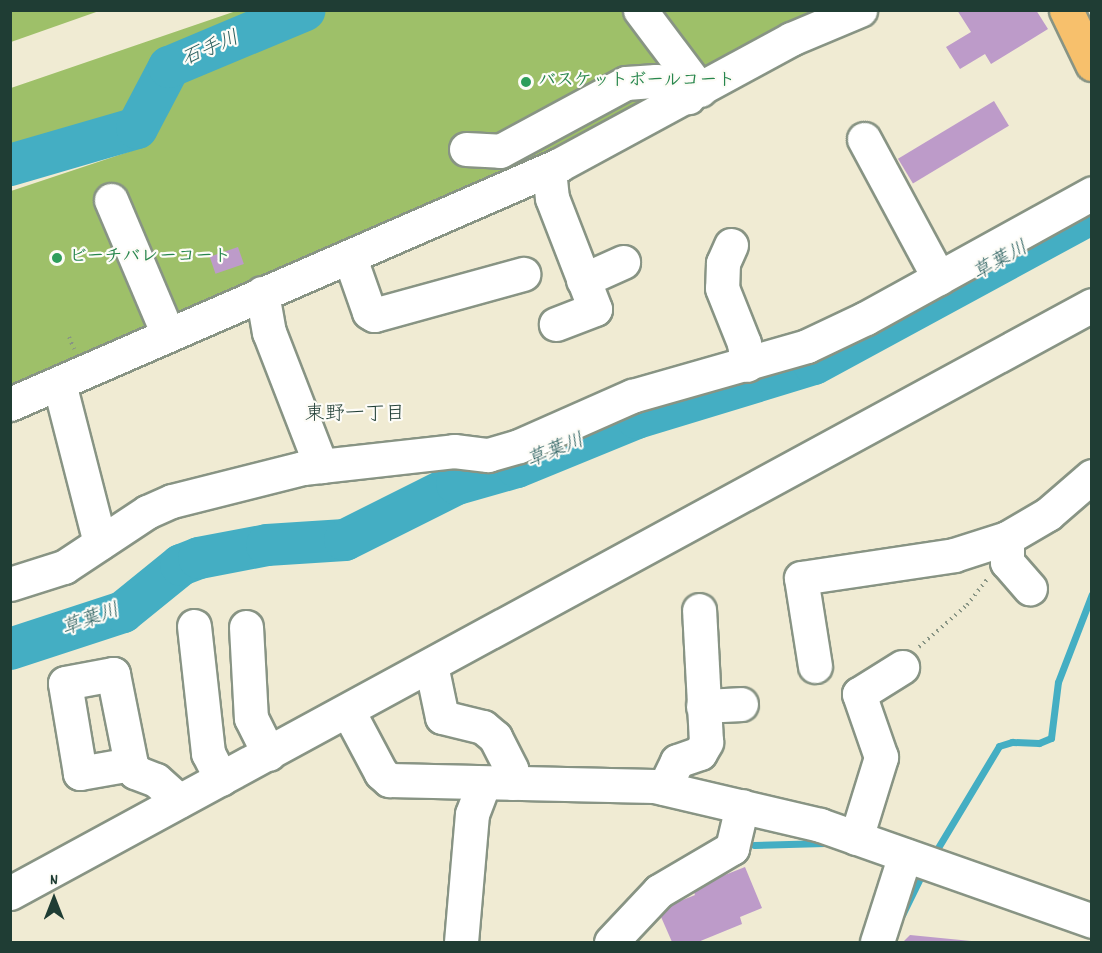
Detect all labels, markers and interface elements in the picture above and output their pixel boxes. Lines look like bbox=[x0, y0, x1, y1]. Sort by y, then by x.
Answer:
water label: 石手川 bbox=[179, 27, 243, 73]
place label: バスケットボールコート bbox=[538, 71, 736, 93]
marker: バスケットボールコート bbox=[519, 75, 533, 89]
water label: 草葉川 bbox=[969, 237, 1033, 287]
place label: ビーチバレーコート bbox=[69, 247, 231, 269]
marker: ビーチバレーコート bbox=[50, 251, 64, 265]
district label: 東野一丁目 bbox=[305, 403, 405, 427]
water label: 草葉川 bbox=[524, 430, 588, 474]
water label: 草葉川 bbox=[59, 599, 123, 643]
north arrow bbox=[24, 869, 84, 929]
text: N bbox=[50, 869, 58, 892]

